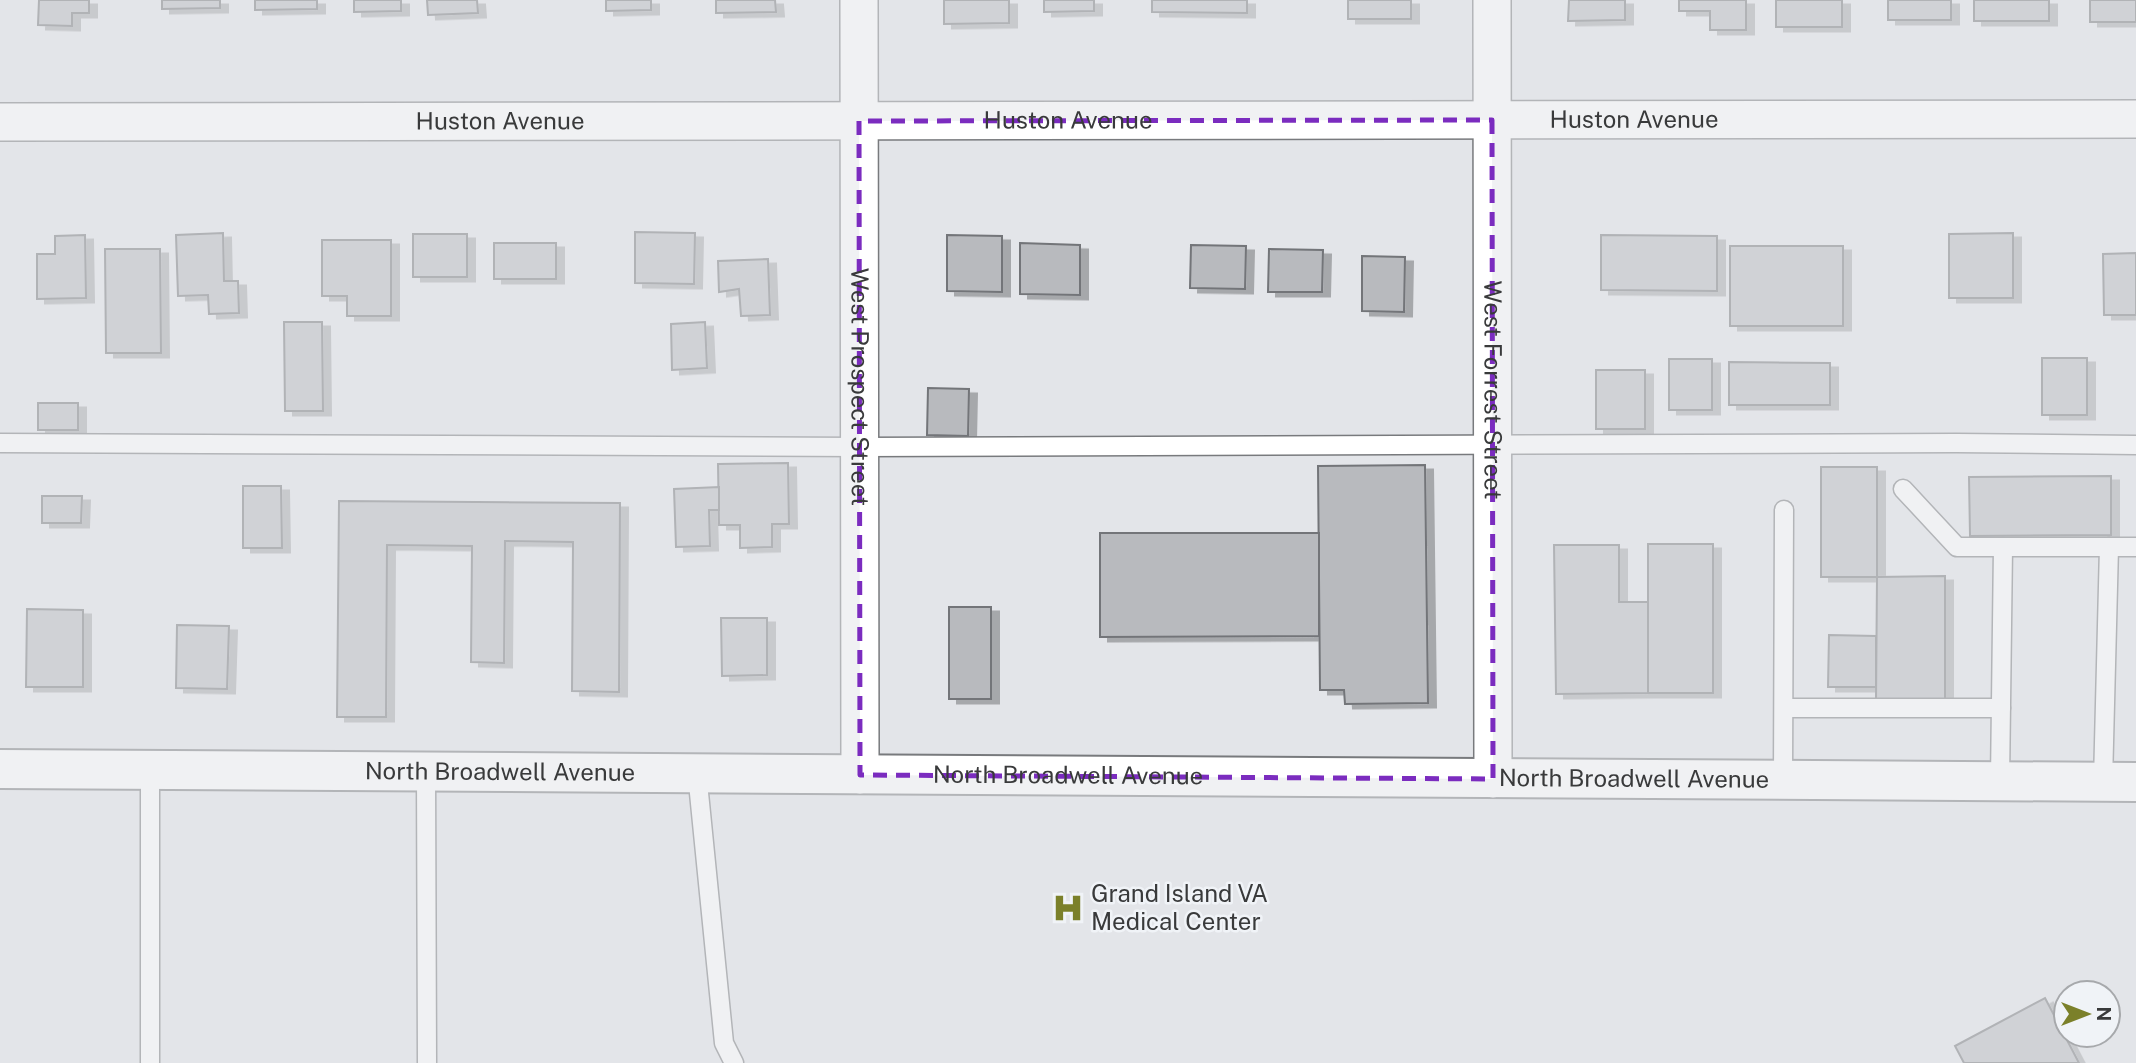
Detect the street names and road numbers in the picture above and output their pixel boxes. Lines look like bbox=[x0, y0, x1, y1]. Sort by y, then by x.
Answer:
street label: Huston Avenue bbox=[983, 105, 1153, 134]
street label: Huston Avenue bbox=[1549, 105, 1719, 133]
street label: Huston Avenue bbox=[415, 106, 585, 134]
street label: West Prospect Street bbox=[846, 268, 875, 506]
street label: West Forrest Street bbox=[1479, 280, 1508, 500]
street label: North Broadwell Avenue bbox=[365, 756, 635, 786]
street label: North Broadwell Avenue bbox=[933, 760, 1203, 789]
street label: North Broadwell Avenue bbox=[1499, 763, 1769, 793]

